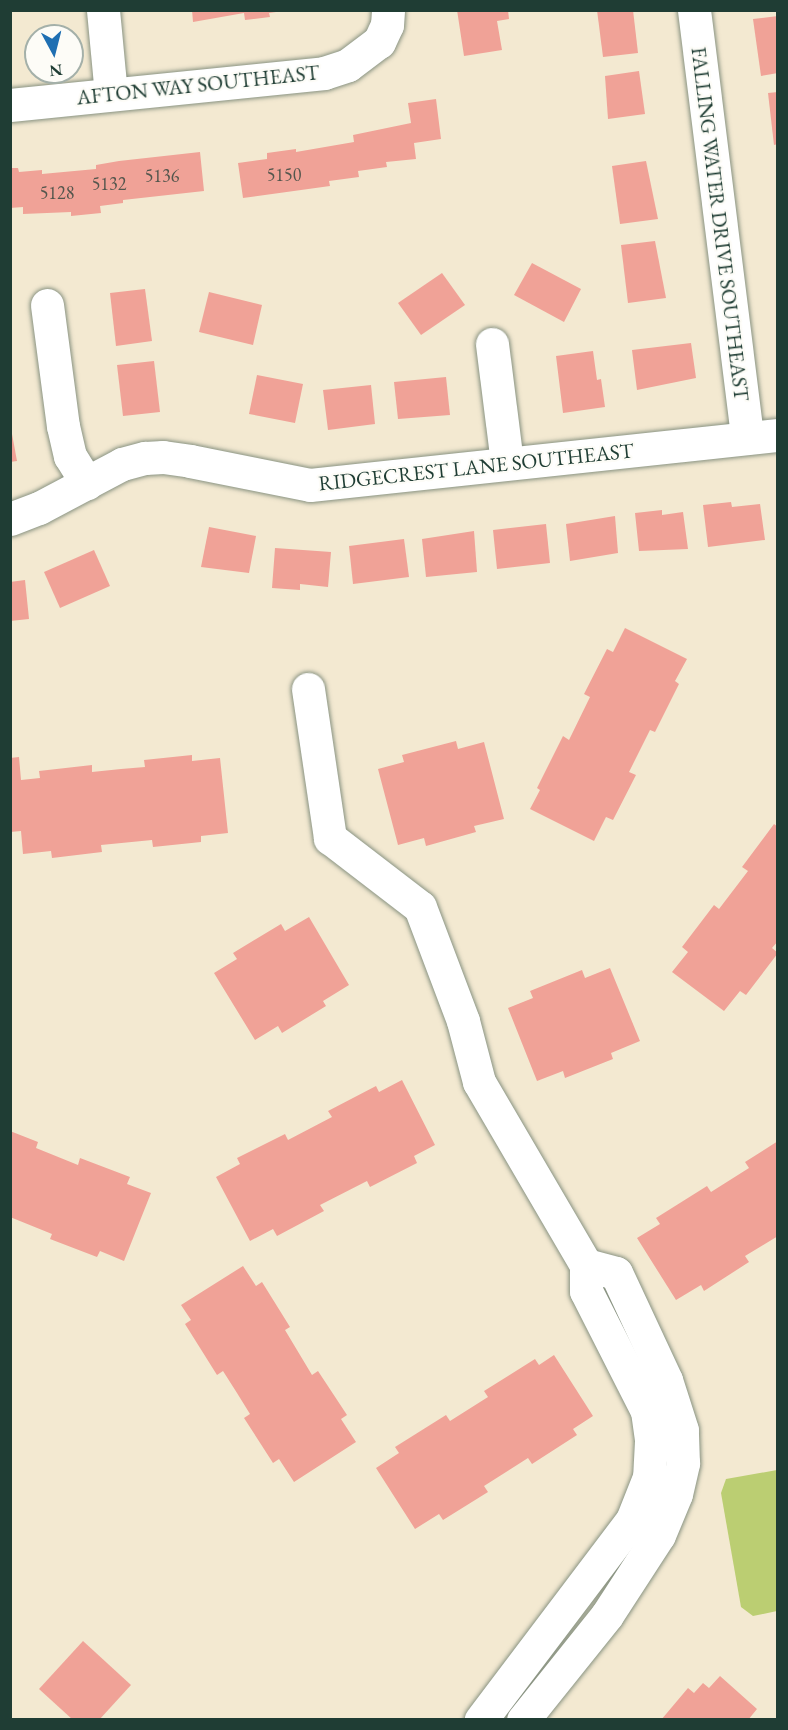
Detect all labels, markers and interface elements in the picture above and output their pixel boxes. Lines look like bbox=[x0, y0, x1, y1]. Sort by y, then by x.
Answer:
north arrow bbox=[24, 24, 84, 84]
street label: FALLING WATER DRIVE SOUTHEAST bbox=[686, 46, 754, 402]
text: N bbox=[48, 59, 64, 82]
street label: AFTON WAY SOUTHEAST bbox=[75, 60, 321, 110]
house number: 5150 bbox=[267, 164, 301, 186]
house number: 5136 bbox=[145, 165, 179, 187]
house number: 5132 bbox=[92, 173, 126, 195]
house number: 5128 bbox=[40, 182, 74, 204]
street label: RIDGECREST LANE SOUTHEAST bbox=[317, 438, 635, 496]

